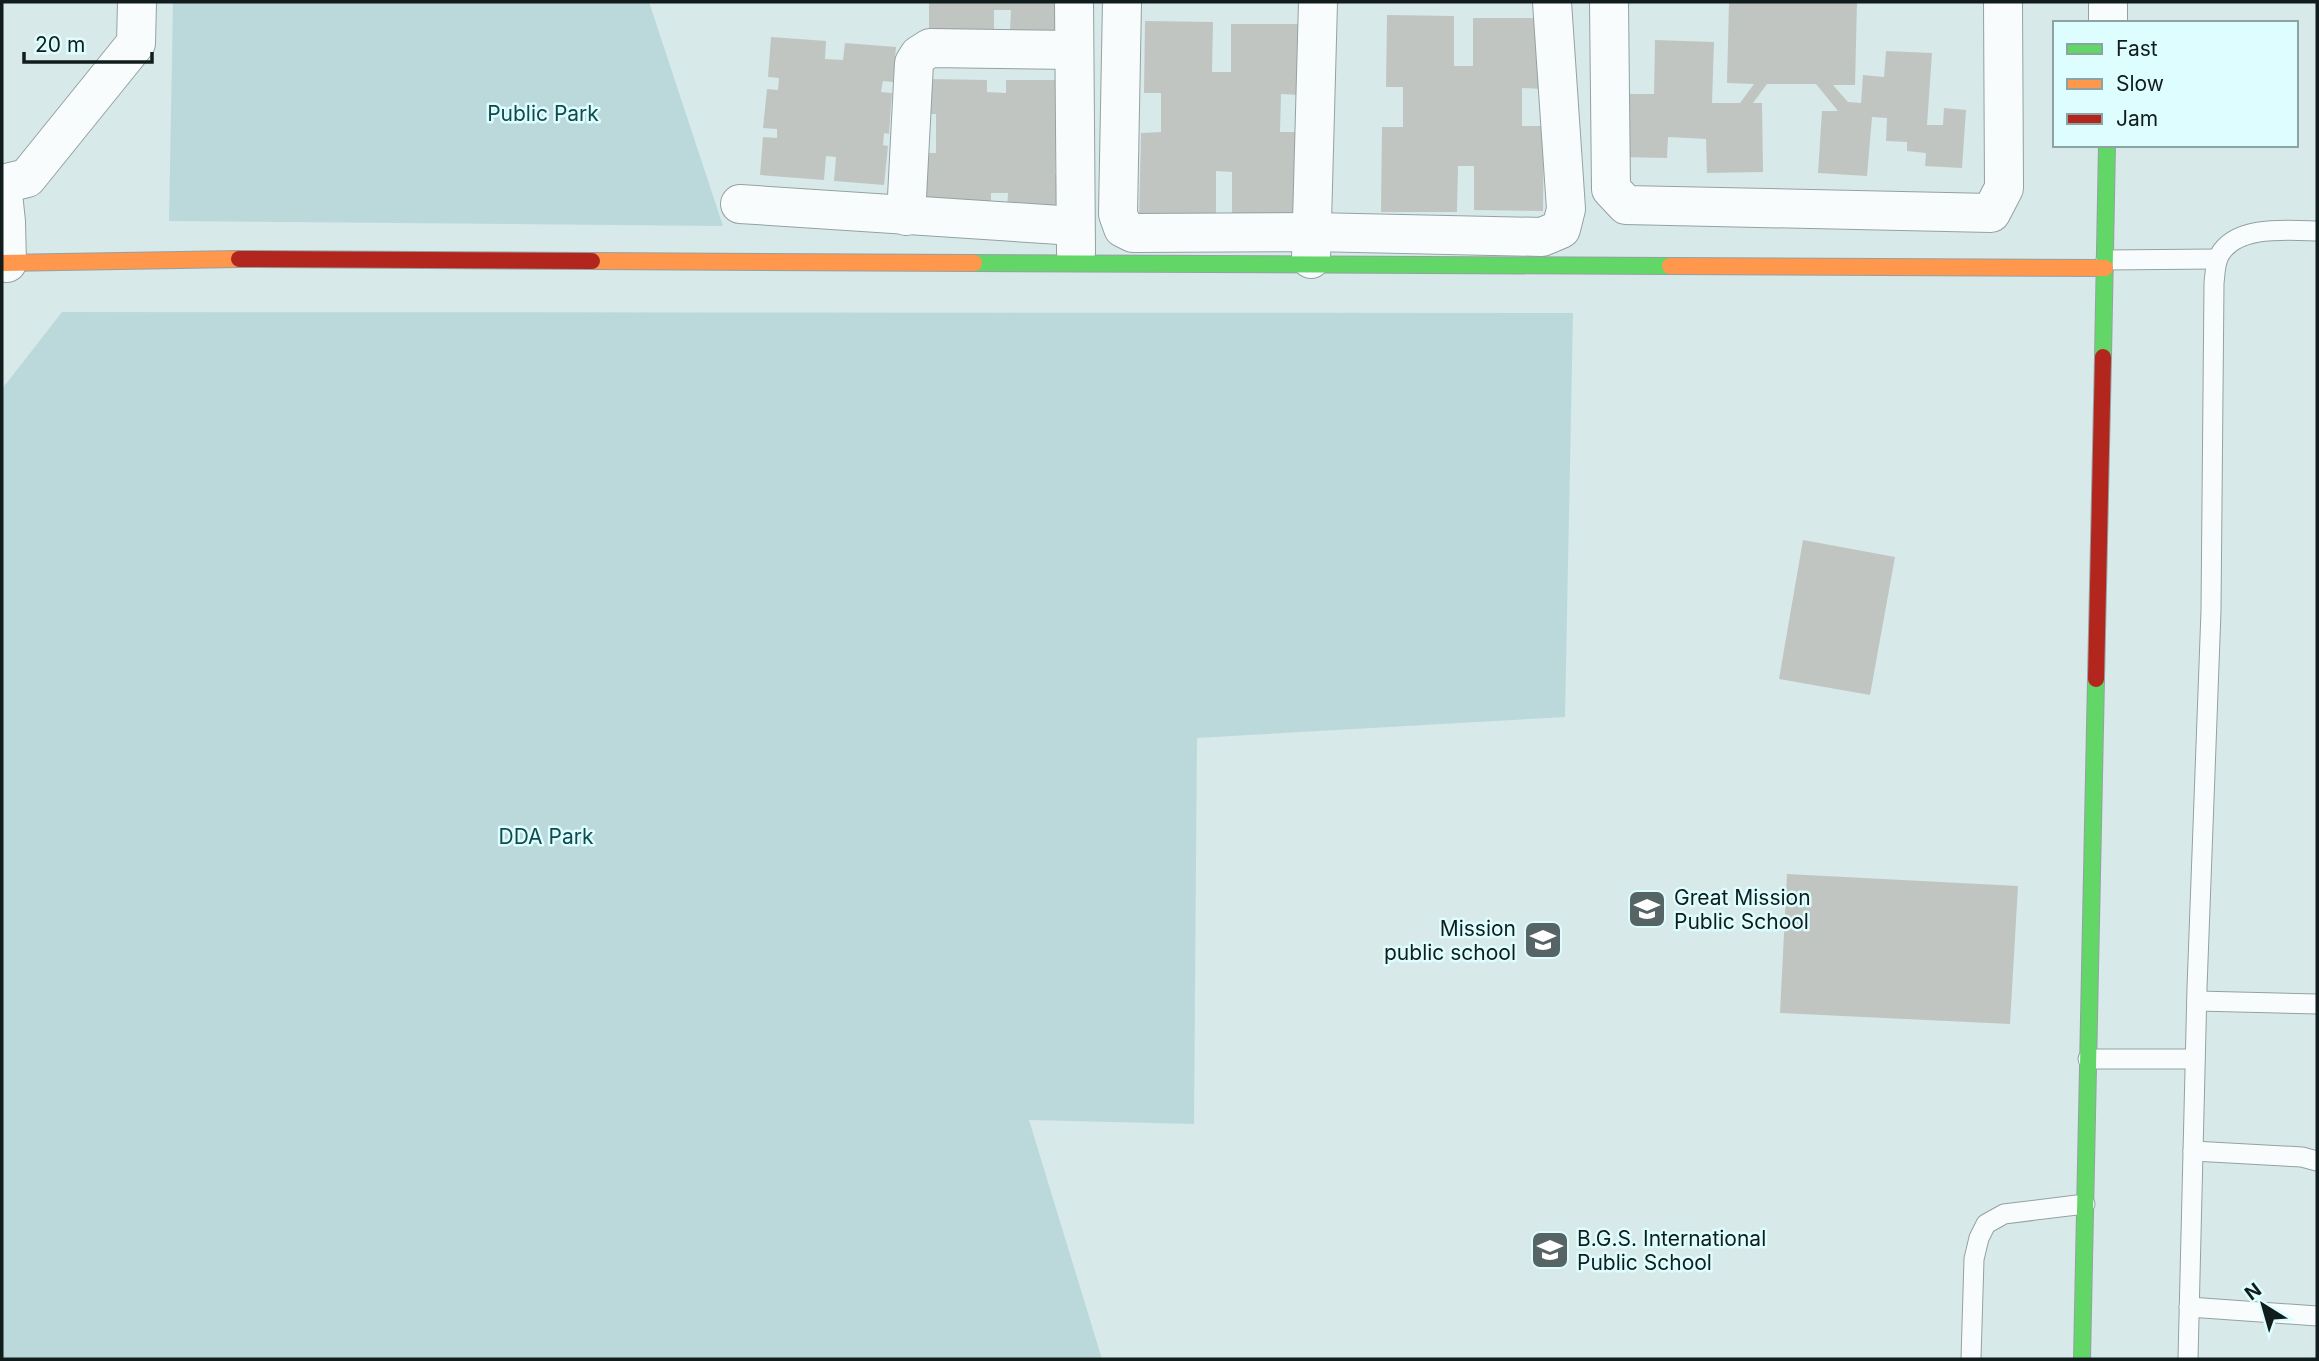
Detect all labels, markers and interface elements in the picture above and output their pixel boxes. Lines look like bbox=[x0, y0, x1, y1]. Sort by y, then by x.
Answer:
scale bar bbox=[24, 21, 152, 65]
legend bbox=[2053, 21, 2298, 147]
text: 20 m bbox=[35, 32, 85, 57]
text: Fast bbox=[2116, 36, 2158, 61]
text: Slow bbox=[2116, 71, 2164, 96]
park label: Public Park bbox=[487, 101, 599, 126]
text: Jam bbox=[2116, 106, 2158, 131]
park label: DDA Park bbox=[499, 824, 594, 849]
place label: Great Mission Public School bbox=[1674, 885, 1811, 934]
school or university icon: Great Mission Public School bbox=[1626, 888, 1668, 930]
place label: Mission public school bbox=[1384, 916, 1516, 965]
school or university icon: Mission public school bbox=[1522, 919, 1564, 961]
place label: B.G.S. International Public School bbox=[1577, 1226, 1766, 1275]
school or university icon: B.G.S. International Public School bbox=[1529, 1229, 1571, 1271]
north arrow bbox=[2228, 1270, 2298, 1340]
text: N bbox=[2240, 1278, 2266, 1305]

